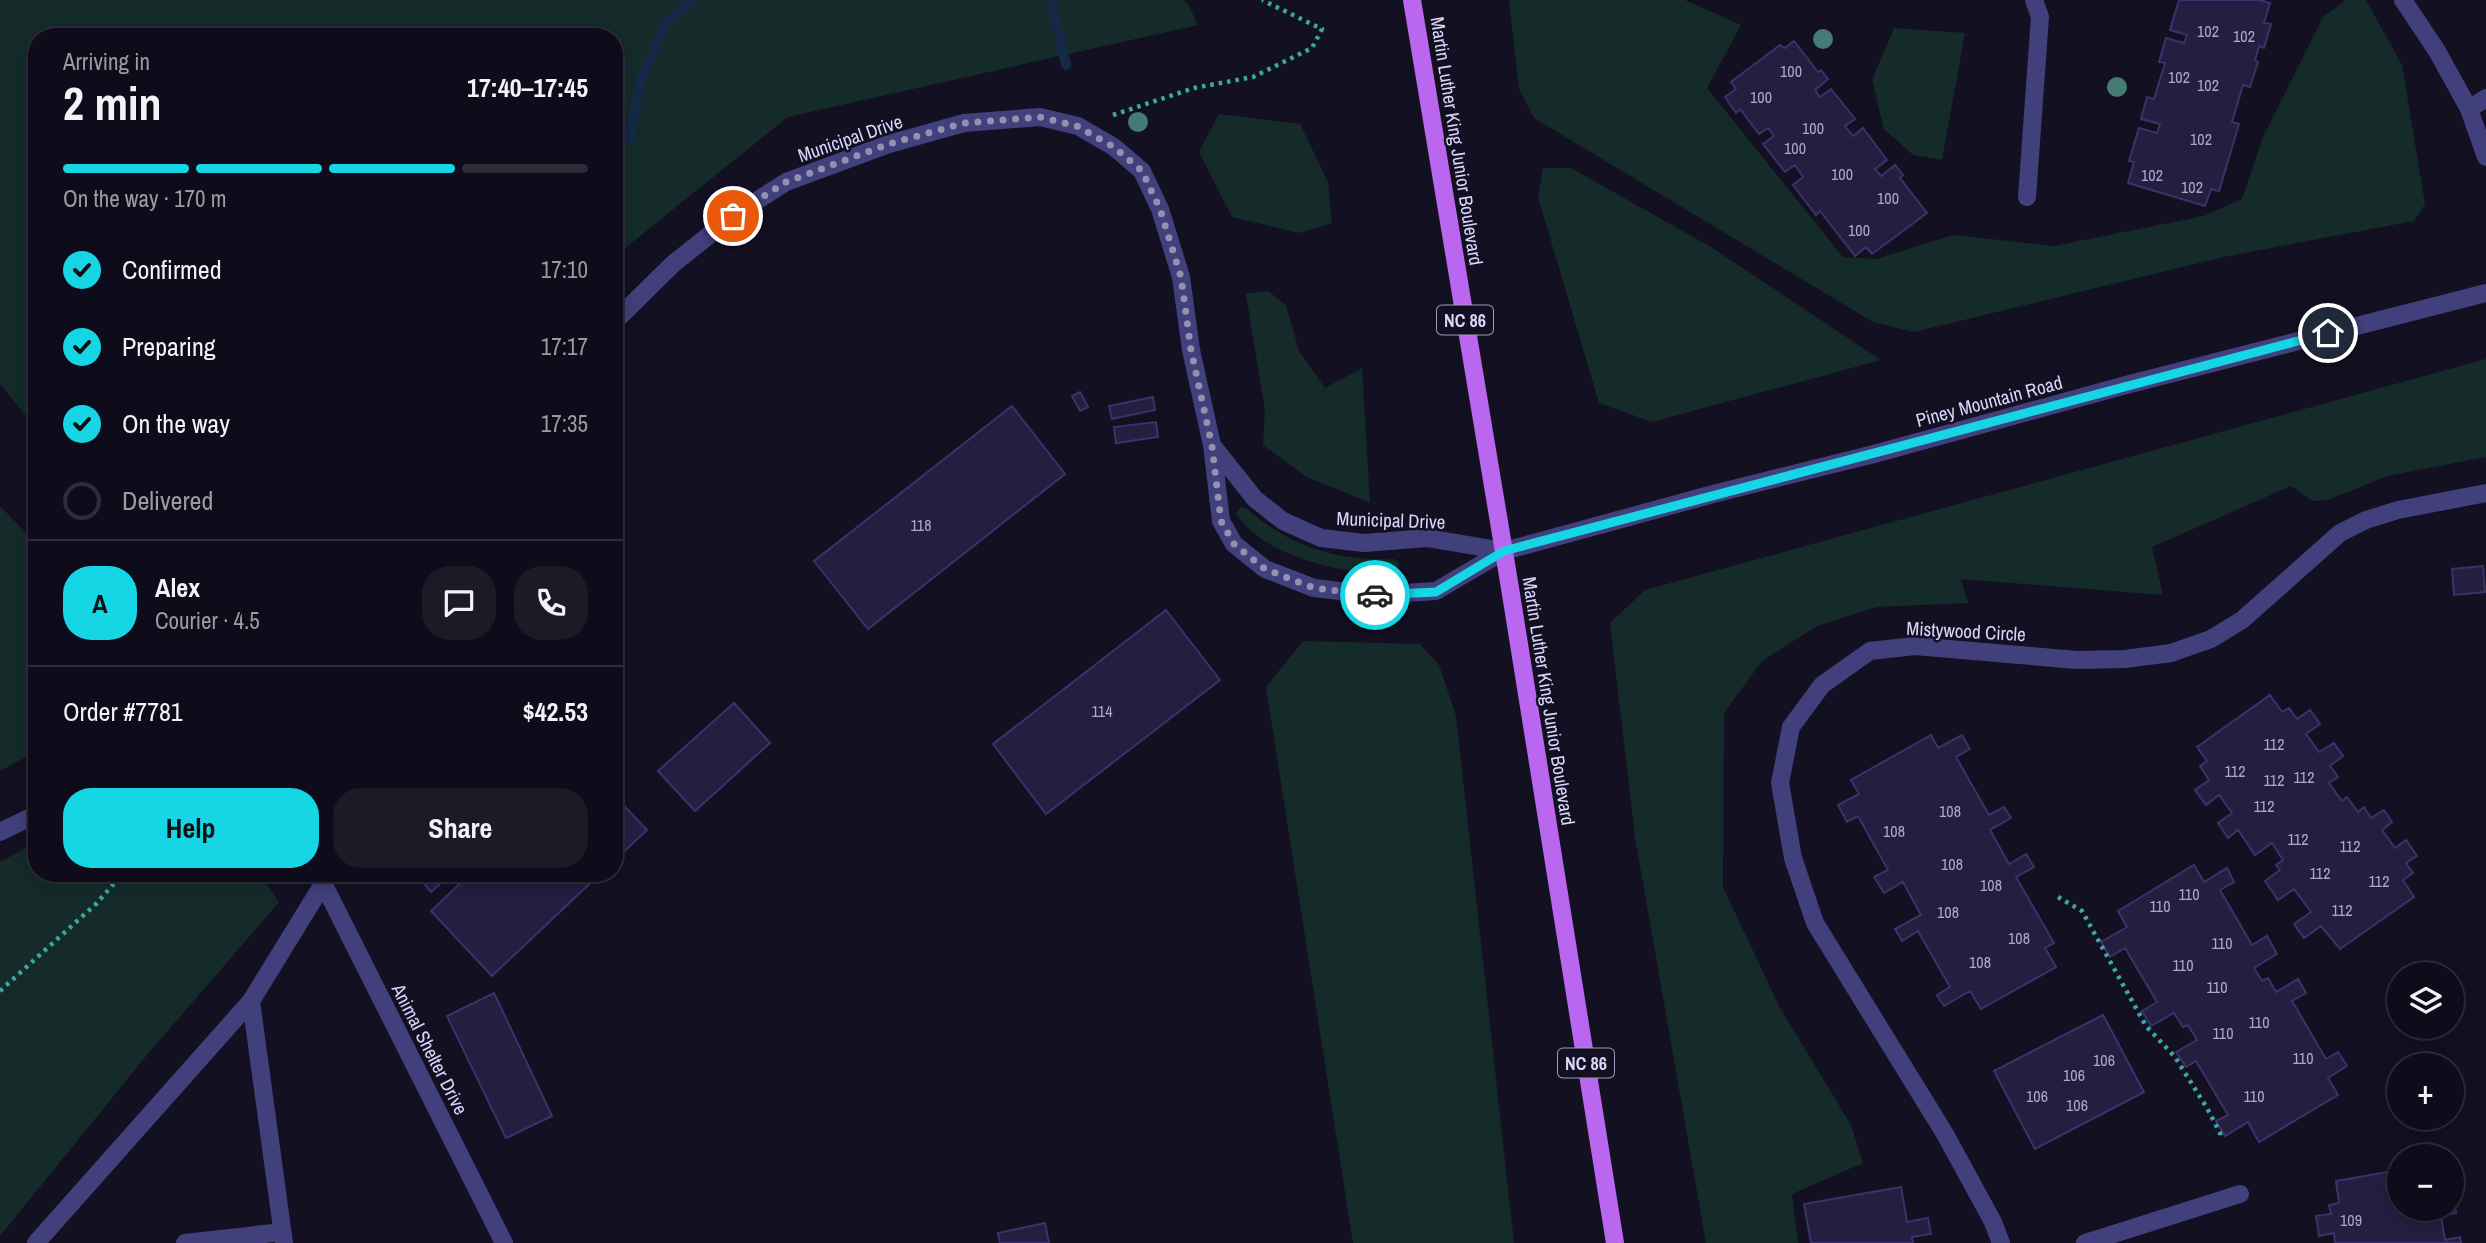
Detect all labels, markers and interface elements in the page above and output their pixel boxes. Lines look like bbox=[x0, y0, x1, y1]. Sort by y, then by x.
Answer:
street label: Martin Luther King Junior Boulevard bbox=[1425, 15, 1489, 267]
house number: 102 bbox=[2197, 20, 2219, 42]
house number: 102 bbox=[2233, 25, 2255, 47]
text: Arriving in bbox=[63, 46, 150, 77]
house number: 100 bbox=[1780, 60, 1802, 82]
house number: 102 bbox=[2168, 66, 2190, 88]
text: 17:40–17:45 bbox=[467, 70, 588, 105]
text: 2 min bbox=[63, 72, 162, 134]
house number: 102 bbox=[2197, 74, 2219, 96]
house number: 100 bbox=[1750, 86, 1772, 108]
street label: Municipal Drive bbox=[794, 108, 906, 168]
house number: 100 bbox=[1802, 117, 1824, 139]
house number: 102 bbox=[2190, 128, 2212, 150]
house number: 100 bbox=[1784, 137, 1806, 159]
house number: 100 bbox=[1831, 163, 1853, 185]
house number: 102 bbox=[2141, 164, 2163, 186]
house number: 102 bbox=[2181, 176, 2203, 198]
text: On the way · 170 m bbox=[63, 183, 227, 214]
pin bbox=[703, 186, 763, 246]
house number: 100 bbox=[1877, 187, 1899, 209]
icon: bag bbox=[714, 197, 752, 235]
house number: 100 bbox=[1848, 219, 1870, 241]
icon: check bbox=[63, 251, 101, 289]
text: Confirmed bbox=[122, 252, 222, 287]
text: 17:10 bbox=[541, 254, 588, 285]
pin bbox=[2298, 303, 2358, 363]
road number: NC 86 bbox=[1437, 306, 1493, 334]
icon: home bbox=[2309, 314, 2347, 352]
icon: check bbox=[63, 328, 101, 366]
text: Preparing bbox=[122, 329, 216, 364]
text: 17:17 bbox=[541, 331, 588, 362]
street label: Piney Mountain Road bbox=[1913, 369, 2065, 433]
icon: check bbox=[63, 405, 101, 443]
text: On the way bbox=[122, 406, 230, 441]
text: 17:35 bbox=[541, 408, 588, 439]
text: Delivered bbox=[122, 483, 213, 518]
street label: Municipal Drive bbox=[1336, 505, 1446, 535]
house number: 118 bbox=[911, 514, 931, 536]
courier bbox=[1340, 560, 1410, 630]
button: chat bbox=[422, 566, 496, 640]
button: phone bbox=[514, 566, 588, 640]
text: Alex bbox=[155, 570, 200, 605]
street label: Martin Luther King Junior Boulevard bbox=[1517, 575, 1581, 827]
icon: car bbox=[1356, 576, 1394, 614]
text: A bbox=[92, 586, 108, 621]
text: Courier · 4.5 bbox=[155, 605, 260, 636]
street label: Mistywood Circle bbox=[1906, 615, 2026, 647]
text: Order #7781 bbox=[63, 694, 183, 729]
text: $42.53 bbox=[523, 694, 588, 729]
house number: 114 bbox=[1092, 700, 1112, 722]
house number: 112 bbox=[2264, 733, 2284, 755]
house number: 112 bbox=[2225, 760, 2245, 782]
house number: 112 bbox=[2294, 766, 2314, 788]
house number: 112 bbox=[2264, 769, 2284, 791]
button: Help bbox=[63, 788, 319, 868]
button: Share bbox=[333, 788, 588, 868]
house number: 112 bbox=[2254, 795, 2274, 817]
house number: 108 bbox=[1939, 800, 1961, 822]
house number: 108 bbox=[1883, 820, 1905, 842]
house number: 112 bbox=[2288, 828, 2308, 850]
house number: 112 bbox=[2340, 835, 2360, 857]
house number: 108 bbox=[1941, 853, 1963, 875]
house number: 112 bbox=[2310, 862, 2330, 884]
house number: 112 bbox=[2369, 870, 2389, 892]
house number: 108 bbox=[1980, 874, 2002, 896]
house number: 110 bbox=[2179, 883, 2199, 905]
house number: 110 bbox=[2150, 895, 2170, 917]
house number: 112 bbox=[2332, 899, 2352, 921]
house number: 108 bbox=[1937, 901, 1959, 923]
house number: 108 bbox=[2008, 927, 2030, 949]
house number: 110 bbox=[2212, 932, 2232, 954]
house number: 108 bbox=[1969, 951, 1991, 973]
house number: 110 bbox=[2173, 954, 2193, 976]
map controls bbox=[2387, 962, 2464, 1221]
button: layers bbox=[2387, 962, 2464, 1039]
house number: 110 bbox=[2207, 976, 2227, 998]
street label: Animal Shelter Drive bbox=[385, 978, 474, 1119]
house number: 110 bbox=[2249, 1011, 2269, 1033]
house number: 110 bbox=[2213, 1022, 2233, 1044]
house number: 110 bbox=[2293, 1047, 2313, 1069]
road number: NC 86 bbox=[1558, 1048, 1614, 1078]
house number: 106 bbox=[2093, 1049, 2115, 1071]
button: + bbox=[2387, 1053, 2464, 1130]
house number: 106 bbox=[2063, 1064, 2085, 1086]
house number: 106 bbox=[2026, 1085, 2048, 1107]
house number: 110 bbox=[2244, 1085, 2264, 1107]
house number: 106 bbox=[2066, 1094, 2088, 1116]
button: − bbox=[2387, 1144, 2464, 1221]
house number: 109 bbox=[2340, 1209, 2362, 1231]

